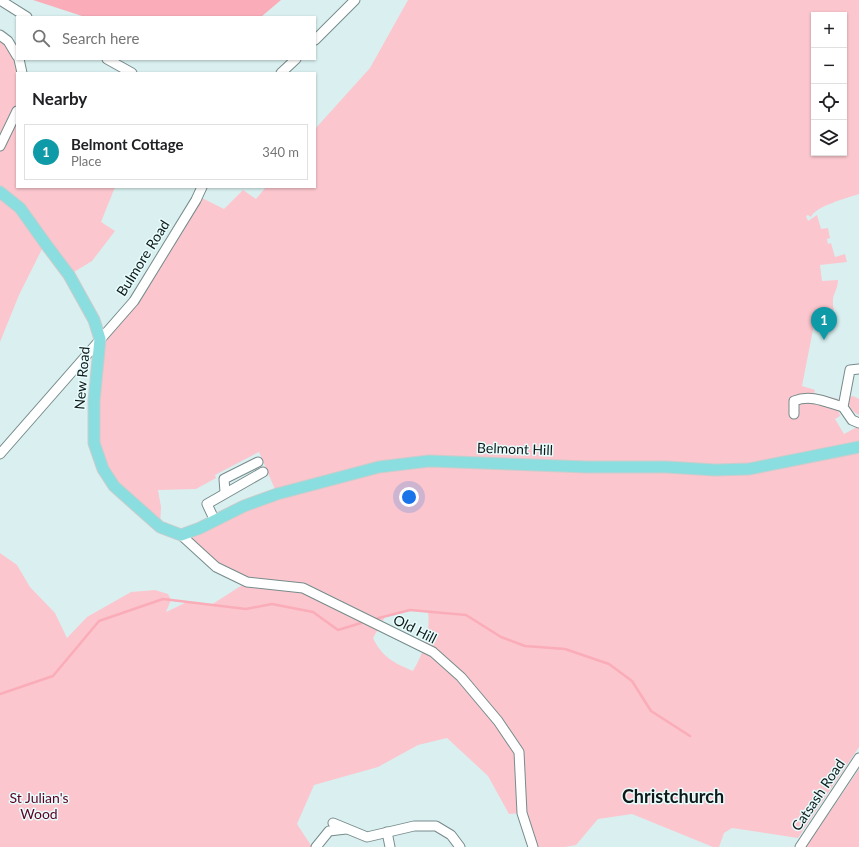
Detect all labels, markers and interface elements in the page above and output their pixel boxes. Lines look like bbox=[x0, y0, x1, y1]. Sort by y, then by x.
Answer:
map controls bbox=[811, 12, 847, 156]
button: + bbox=[811, 12, 847, 48]
search box bbox=[16, 16, 316, 60]
icon: search bbox=[30, 27, 52, 49]
text: Search here bbox=[62, 29, 139, 47]
button: − bbox=[811, 48, 847, 84]
button: locate bbox=[811, 84, 847, 120]
text: Nearby bbox=[32, 88, 87, 109]
button: layers bbox=[811, 120, 847, 156]
text: Belmont Cottage bbox=[71, 135, 183, 153]
text: 1 bbox=[42, 144, 50, 160]
text: 340 m bbox=[262, 144, 299, 160]
text: Place bbox=[71, 153, 101, 169]
street label: Bulmore Road bbox=[112, 217, 173, 299]
pin: 1 bbox=[811, 307, 837, 340]
street label: New Road bbox=[70, 346, 93, 410]
street label: Belmont Hill bbox=[477, 439, 553, 458]
your location bbox=[399, 487, 419, 507]
street label: Old Hill bbox=[391, 610, 440, 647]
street label: Catsash Road bbox=[787, 756, 848, 834]
district label: Christchurch bbox=[622, 785, 724, 807]
park label: St Julian's Wood bbox=[9, 789, 69, 822]

